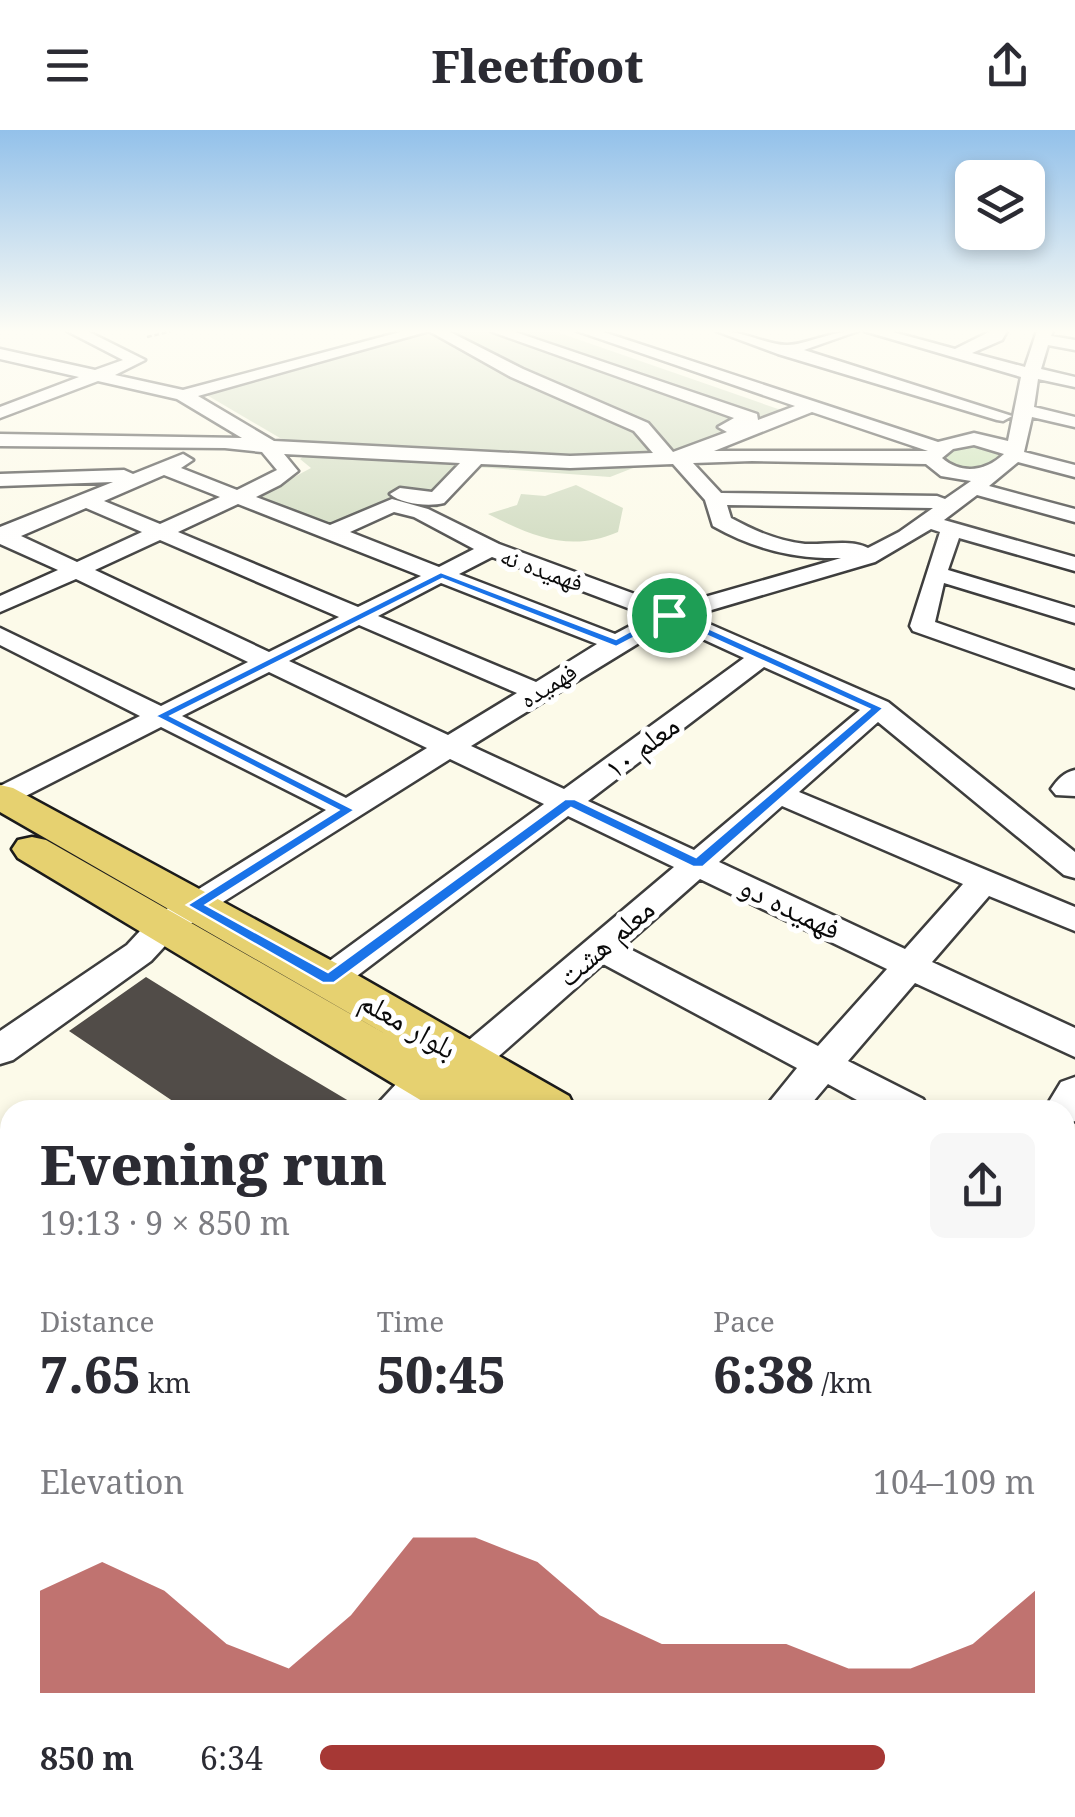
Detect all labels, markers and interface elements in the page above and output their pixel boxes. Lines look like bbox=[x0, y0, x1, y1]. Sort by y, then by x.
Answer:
text: Fleetfoot bbox=[432, 35, 643, 96]
icon: menu bbox=[40, 38, 95, 93]
icon: share bbox=[980, 38, 1035, 93]
map controls bbox=[955, 160, 1045, 250]
button: layers bbox=[955, 160, 1045, 250]
street label: فهمیده نه bbox=[496, 537, 589, 599]
pin bbox=[627, 573, 712, 658]
icon: arrive bbox=[642, 588, 697, 643]
street label: فهمیده bbox=[512, 653, 583, 715]
street label: معلم ۱۰ bbox=[595, 704, 688, 788]
street label: فهمیده دو bbox=[733, 865, 848, 949]
street label: معلم هشت bbox=[548, 888, 663, 996]
street label: بلوار معلم bbox=[352, 980, 465, 1069]
text: Evening run bbox=[40, 1126, 387, 1201]
button: share bbox=[930, 1133, 1035, 1238]
text: 19:13 · 9 × 850 m bbox=[40, 1201, 290, 1244]
text: Distance bbox=[40, 1302, 154, 1340]
text: Time bbox=[377, 1302, 444, 1340]
text: Pace bbox=[713, 1302, 775, 1340]
text: 7.65 bbox=[40, 1340, 141, 1408]
text: 50:45 bbox=[377, 1340, 506, 1408]
text: 6:38 bbox=[713, 1340, 814, 1408]
text: km bbox=[141, 1363, 191, 1401]
text: /km bbox=[814, 1363, 872, 1401]
text: Elevation bbox=[40, 1460, 184, 1503]
text: 104–109 m bbox=[873, 1460, 1035, 1503]
text: 850 m bbox=[40, 1736, 134, 1779]
text: 6:34 bbox=[200, 1736, 263, 1779]

